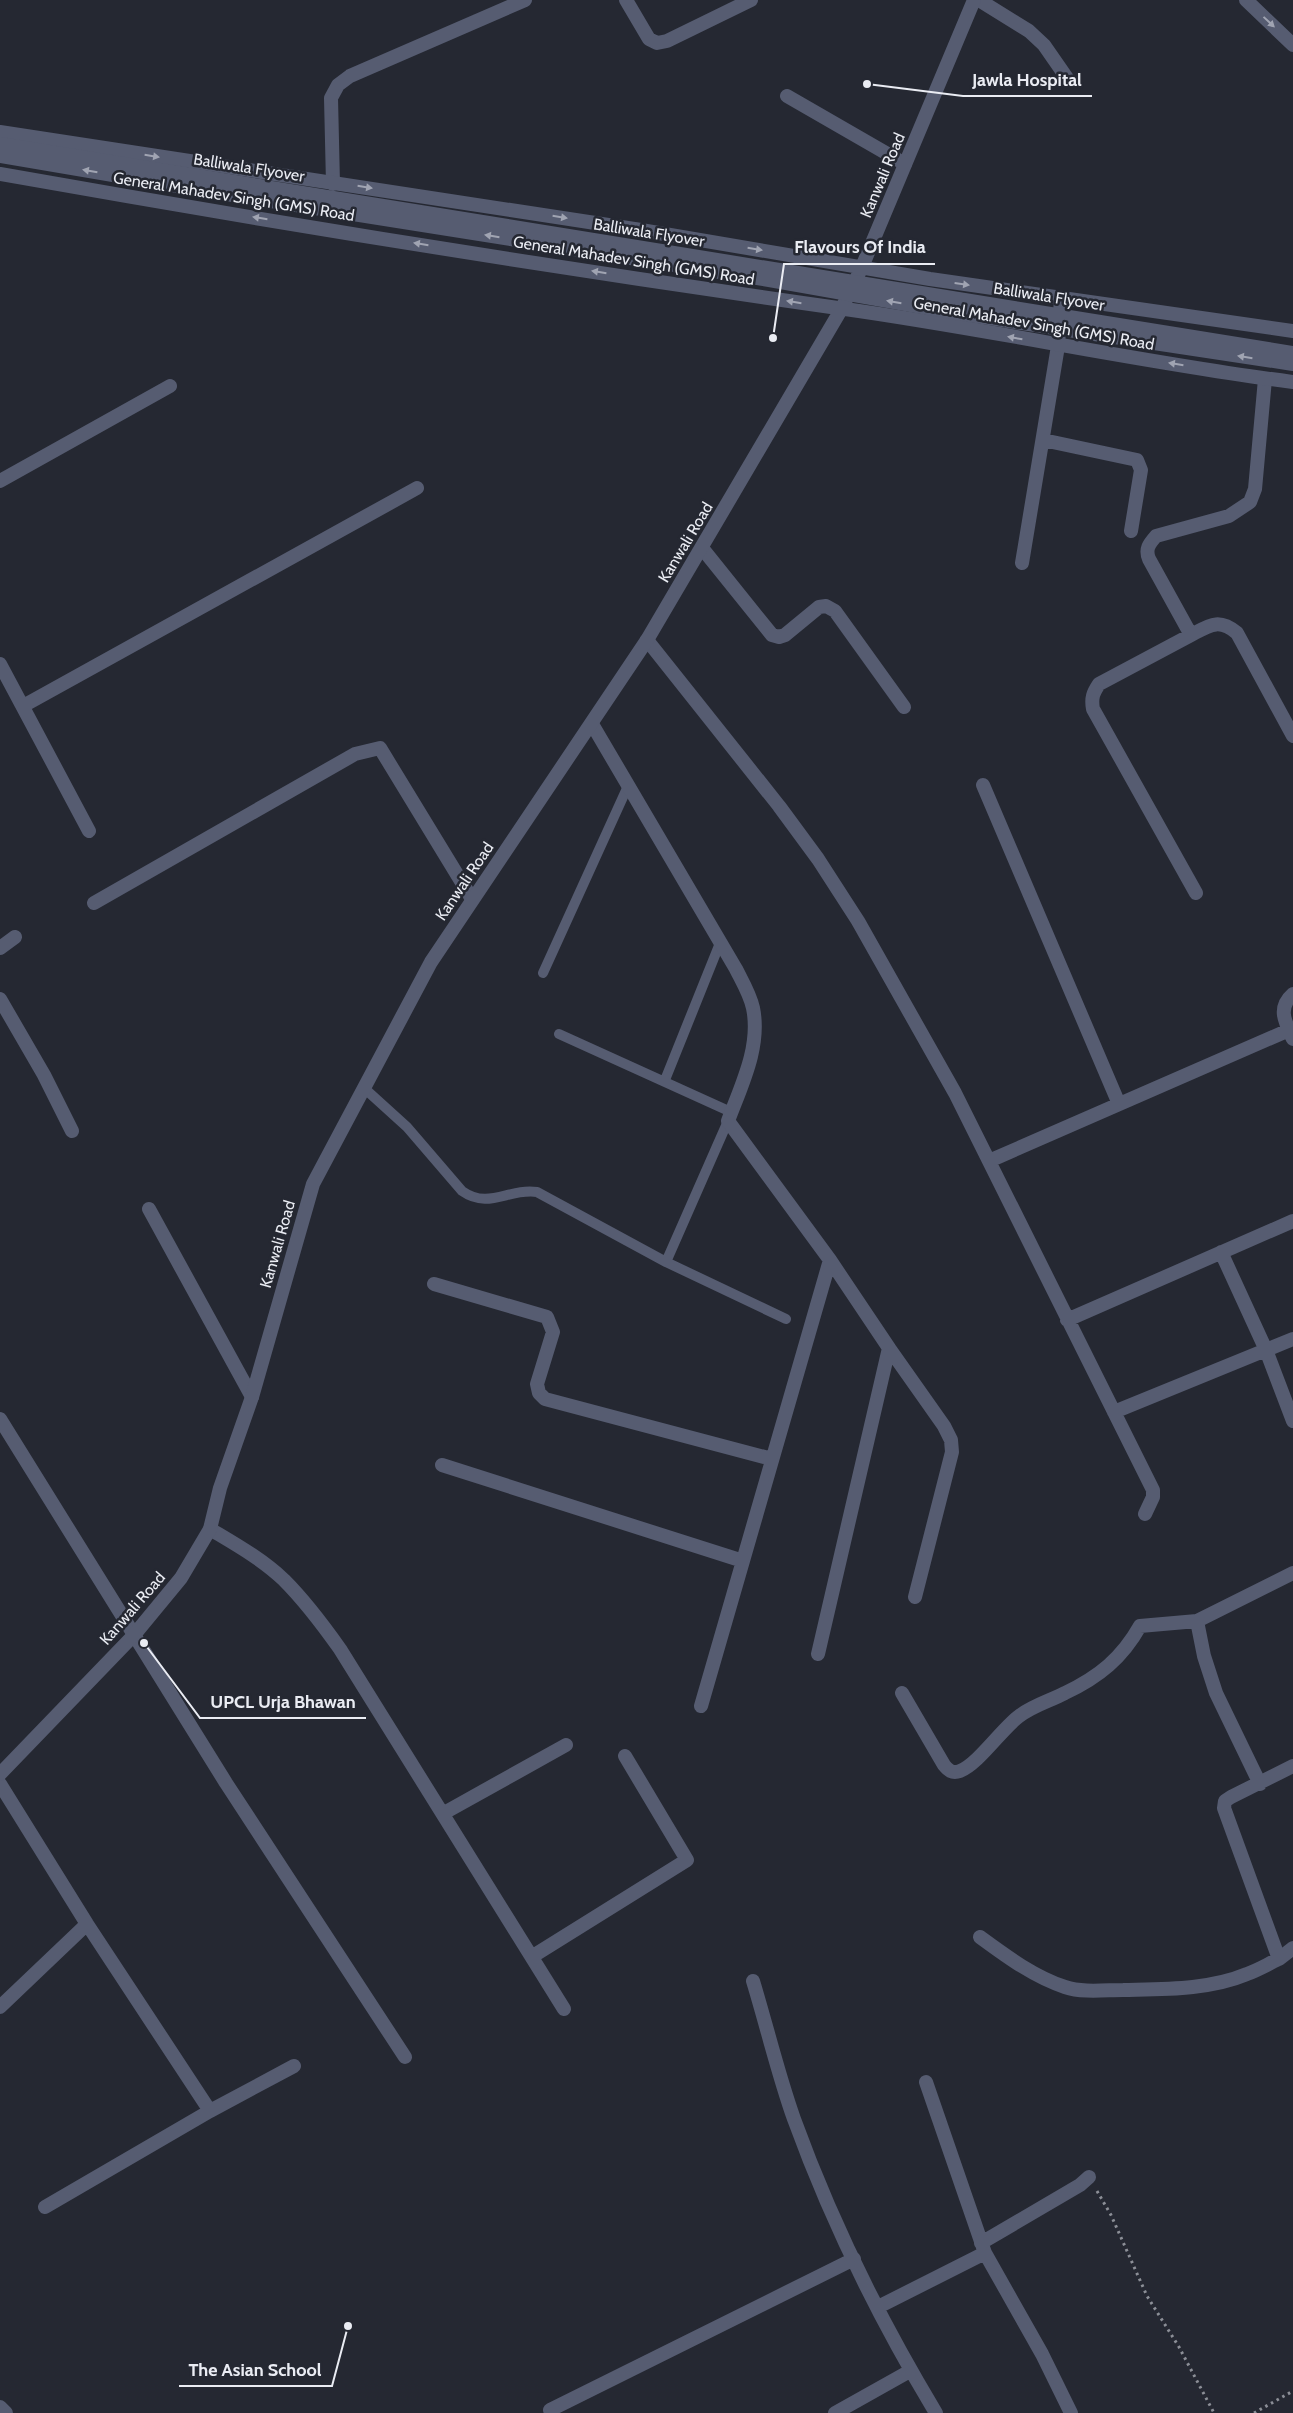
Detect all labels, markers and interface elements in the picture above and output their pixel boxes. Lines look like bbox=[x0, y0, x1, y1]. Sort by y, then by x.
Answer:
one-way arrow bbox=[1263, 16, 1275, 28]
callout: Jawla Hospital bbox=[963, 63, 1092, 96]
text: Jawla Hospital bbox=[971, 69, 1082, 91]
street label: Kanwali Road bbox=[856, 130, 909, 220]
street label: Balliwala Flyover bbox=[192, 149, 307, 186]
one-way arrow bbox=[144, 152, 160, 160]
one-way arrow bbox=[81, 167, 97, 175]
street label: General Mahadev Singh (GMS) Road bbox=[112, 168, 356, 225]
one-way arrow bbox=[357, 183, 373, 191]
one-way arrow bbox=[252, 214, 268, 222]
one-way arrow bbox=[552, 214, 568, 222]
street label: Balliwala Flyover bbox=[592, 214, 707, 251]
callout: Flavours Of India bbox=[784, 231, 935, 264]
one-way arrow bbox=[484, 232, 500, 240]
street label: General Mahadev Singh (GMS) Road bbox=[512, 232, 756, 289]
text: Flavours Of India bbox=[794, 236, 926, 258]
one-way arrow bbox=[413, 240, 429, 248]
one-way arrow bbox=[747, 245, 763, 253]
one-way arrow bbox=[590, 268, 606, 276]
street label: Balliwala Flyover bbox=[992, 278, 1107, 315]
one-way arrow bbox=[954, 280, 970, 288]
street label: General Mahadev Singh (GMS) Road bbox=[912, 293, 1156, 354]
one-way arrow bbox=[886, 297, 902, 305]
one-way arrow bbox=[786, 298, 802, 306]
one-way arrow bbox=[1007, 333, 1023, 341]
one-way arrow bbox=[1236, 353, 1252, 361]
one-way arrow bbox=[1167, 360, 1183, 368]
street label: Kanwali Road bbox=[654, 499, 717, 586]
street label: Kanwali Road bbox=[431, 839, 498, 924]
street label: Kanwali Road bbox=[256, 1198, 299, 1290]
street label: Kanwali Road bbox=[96, 1568, 169, 1649]
callout: UPCL Urja Bhawan bbox=[200, 1685, 366, 1718]
text: UPCL Urja Bhawan bbox=[210, 1691, 356, 1713]
callout: The Asian School bbox=[179, 2353, 332, 2386]
text: The Asian School bbox=[188, 2359, 322, 2381]

